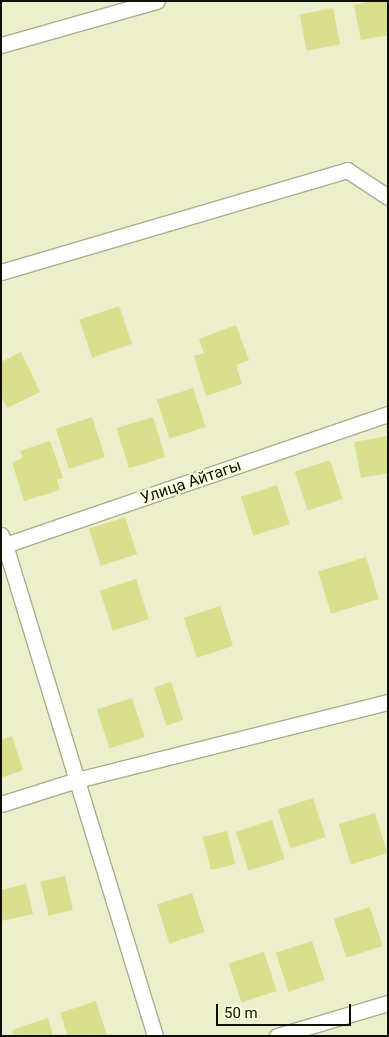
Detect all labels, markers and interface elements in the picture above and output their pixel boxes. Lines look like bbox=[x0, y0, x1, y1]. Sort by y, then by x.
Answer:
street label: Улица Айтагы bbox=[138, 456, 244, 508]
scale bar bbox=[219, 994, 354, 1026]
text: 50 m bbox=[224, 1004, 258, 1022]

